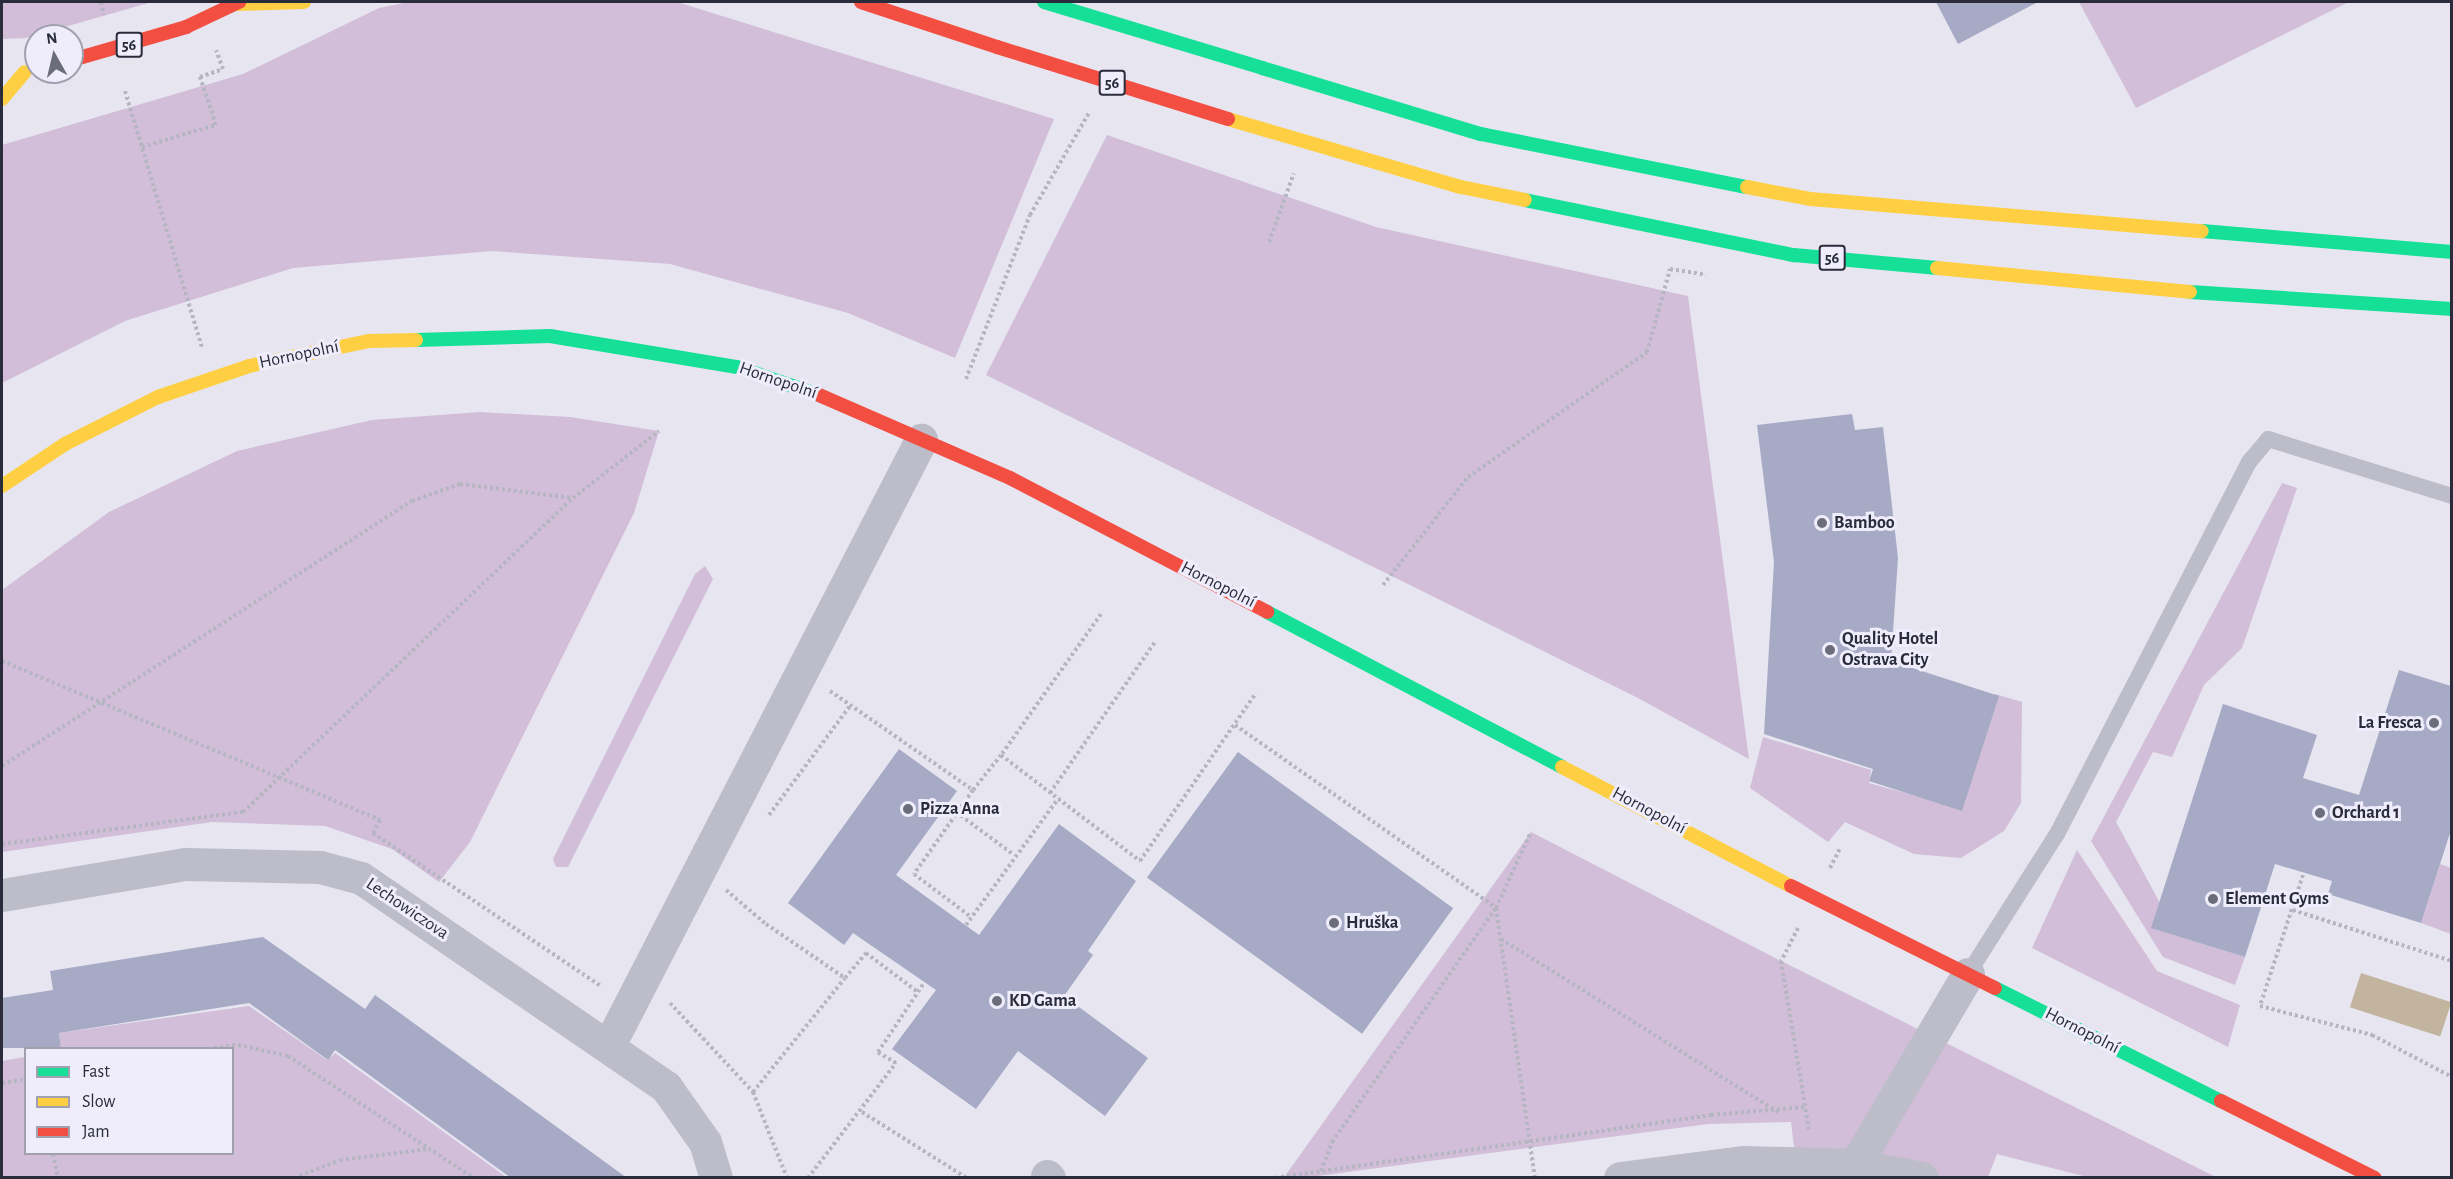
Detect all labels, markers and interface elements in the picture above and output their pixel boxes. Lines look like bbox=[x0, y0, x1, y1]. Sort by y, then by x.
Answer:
north arrow bbox=[24, 24, 84, 84]
text: N bbox=[45, 29, 58, 47]
road number: 56 bbox=[116, 32, 142, 58]
road number: 56 bbox=[1098, 70, 1126, 96]
road number: 56 bbox=[1818, 245, 1846, 271]
street label: Hornopolní bbox=[257, 336, 341, 374]
street label: Hornopolní bbox=[736, 358, 820, 404]
place label: Bamboo bbox=[1834, 512, 1895, 534]
marker: Bamboo bbox=[1815, 516, 1829, 530]
street label: Hornopolní bbox=[1177, 557, 1259, 613]
place label: Quality Hotel Ostrava City bbox=[1842, 629, 1938, 672]
marker: Quality Hotel Ostrava City bbox=[1823, 643, 1837, 657]
place label: La Fresca bbox=[2358, 712, 2422, 734]
marker: La Fresca bbox=[2427, 716, 2441, 730]
street label: Hornopolní bbox=[1608, 783, 1690, 839]
place label: Pizza Anna bbox=[920, 798, 1000, 820]
marker: Pizza Anna bbox=[901, 802, 915, 816]
place label: Orchard 1 bbox=[2332, 802, 2400, 824]
marker: Orchard 1 bbox=[2313, 806, 2327, 820]
street label: Lechowiczova bbox=[361, 873, 453, 945]
place label: Element Gyms bbox=[2225, 888, 2329, 910]
marker: Element Gyms bbox=[2206, 892, 2220, 906]
place label: Hruška bbox=[1346, 912, 1398, 934]
marker: Hruška bbox=[1327, 916, 1341, 930]
place label: KD Gama bbox=[1009, 990, 1076, 1012]
marker: KD Gama bbox=[990, 994, 1004, 1008]
street label: Hornopolní bbox=[2041, 1003, 2123, 1059]
legend bbox=[24, 1047, 234, 1155]
text: Fast bbox=[82, 1063, 110, 1081]
text: Slow bbox=[82, 1093, 115, 1111]
text: Jam bbox=[82, 1123, 110, 1141]

